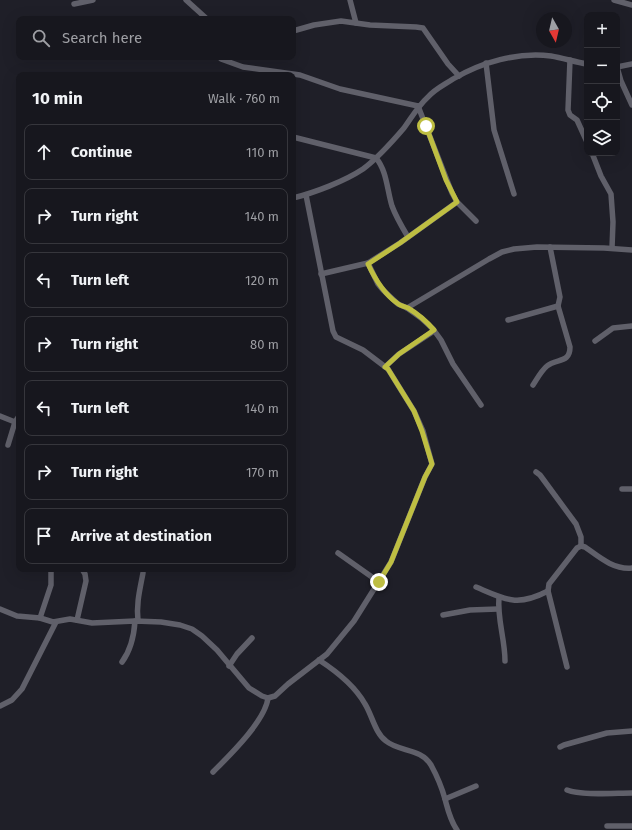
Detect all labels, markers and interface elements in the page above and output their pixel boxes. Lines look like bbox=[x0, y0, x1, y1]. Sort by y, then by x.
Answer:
north arrow bbox=[536, 12, 572, 48]
map controls bbox=[584, 12, 620, 156]
button: + bbox=[584, 12, 620, 48]
search box bbox=[16, 16, 296, 60]
icon: search bbox=[30, 27, 52, 49]
text: Search here bbox=[62, 29, 142, 47]
button: − bbox=[584, 48, 620, 84]
button: locate bbox=[584, 84, 620, 120]
text: 10 min bbox=[32, 88, 83, 109]
text: Walk · 760 m bbox=[208, 91, 280, 106]
route start bbox=[417, 117, 435, 135]
button: layers bbox=[584, 120, 620, 156]
icon: ahead bbox=[33, 141, 55, 163]
text: Continue bbox=[71, 143, 132, 161]
text: 110 m bbox=[246, 145, 279, 160]
icon: right bbox=[33, 205, 55, 227]
text: Turn right bbox=[71, 207, 138, 225]
text: 140 m bbox=[245, 209, 279, 224]
icon: left bbox=[33, 269, 55, 291]
text: Turn left bbox=[71, 271, 129, 289]
text: 120 m bbox=[245, 273, 279, 288]
icon: right bbox=[33, 333, 55, 355]
text: Turn right bbox=[71, 335, 138, 353]
text: 80 m bbox=[250, 337, 279, 352]
icon: left bbox=[33, 397, 55, 419]
text: Turn left bbox=[71, 399, 129, 417]
text: 140 m bbox=[245, 401, 279, 416]
icon: right bbox=[33, 461, 55, 483]
text: Turn right bbox=[71, 463, 138, 481]
text: 170 m bbox=[246, 465, 279, 480]
icon: arrive bbox=[33, 525, 55, 547]
text: Arrive at destination bbox=[71, 527, 212, 545]
route end bbox=[370, 573, 388, 591]

